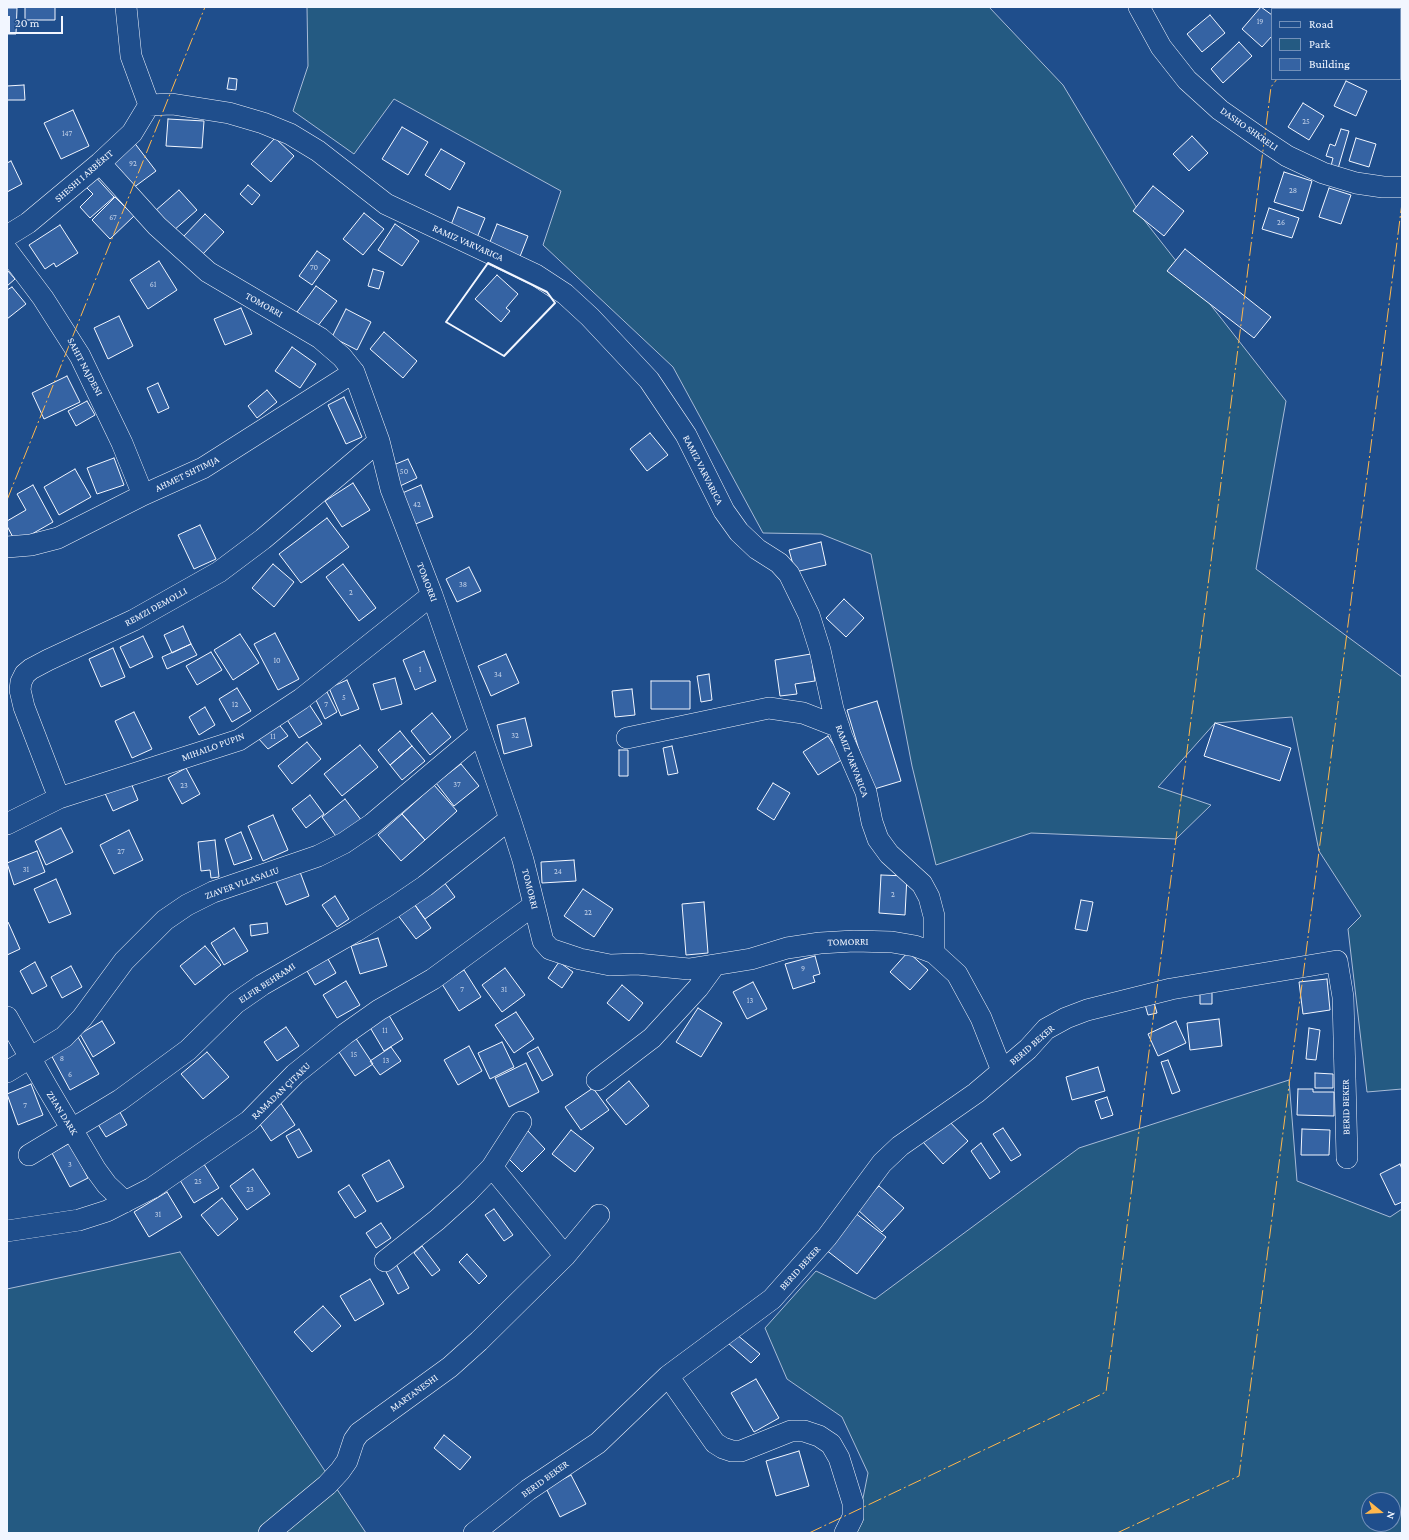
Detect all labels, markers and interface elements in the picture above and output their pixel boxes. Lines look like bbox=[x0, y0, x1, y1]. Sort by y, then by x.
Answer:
scale bar bbox=[10, 8, 65, 34]
legend bbox=[1271, 8, 1401, 80]
text: 20 m bbox=[15, 16, 39, 30]
house number: 19 bbox=[1257, 17, 1263, 27]
text: Road bbox=[1309, 17, 1333, 31]
text: Park bbox=[1309, 37, 1330, 51]
text: Building bbox=[1309, 57, 1350, 71]
street label: DASHO SHKRELI bbox=[1218, 105, 1280, 153]
house number: 25 bbox=[1302, 117, 1310, 127]
house number: 147 bbox=[62, 129, 72, 139]
street label: SHESHI I ARBËRIT bbox=[52, 147, 116, 205]
house number: 92 bbox=[129, 159, 137, 169]
house number: 28 bbox=[1289, 186, 1297, 196]
house number: 67 bbox=[109, 213, 117, 223]
house number: 26 bbox=[1277, 218, 1285, 228]
street label: RAMIZ VARVARICA bbox=[431, 222, 505, 264]
house number: 70 bbox=[310, 263, 318, 273]
house number: 61 bbox=[150, 280, 156, 290]
street label: TOMORRI bbox=[243, 290, 285, 320]
street label: SAHIT NAJDENI bbox=[65, 336, 105, 398]
street label: RAMIZ VARVARICA bbox=[680, 433, 726, 507]
street label: AHMET SHTIMJA bbox=[153, 453, 221, 495]
house number: 50 bbox=[400, 467, 408, 477]
house number: 42 bbox=[413, 500, 421, 510]
street label: TOMORRI bbox=[414, 561, 440, 603]
house number: 38 bbox=[459, 580, 467, 590]
street label: REMZI DEMOLLI bbox=[123, 585, 189, 629]
house number: 2 bbox=[349, 588, 353, 598]
house number: 10 bbox=[273, 656, 281, 666]
house number: 1 bbox=[419, 665, 421, 675]
house number: 34 bbox=[494, 670, 502, 680]
house number: 5 bbox=[342, 693, 346, 703]
house number: 12 bbox=[232, 700, 238, 710]
house number: 7 bbox=[324, 700, 328, 710]
street label: RAMIZ VARVARICA bbox=[833, 723, 871, 799]
street label: MIHAILO PUPIN bbox=[180, 730, 246, 764]
house number: 32 bbox=[511, 731, 519, 741]
house number: 11 bbox=[270, 732, 276, 742]
house number: 37 bbox=[453, 780, 461, 790]
house number: 23 bbox=[180, 781, 188, 791]
house number: 27 bbox=[117, 847, 125, 857]
street label: ZIAVER VLLASALIU bbox=[203, 864, 281, 902]
house number: 31 bbox=[23, 865, 29, 875]
house number: 24 bbox=[554, 867, 562, 877]
street label: TOMORRI bbox=[519, 868, 541, 910]
house number: 2 bbox=[891, 890, 895, 900]
house number: 22 bbox=[584, 908, 592, 918]
street label: TOMORRI bbox=[827, 936, 869, 948]
street label: ELFIR BEHRAMI bbox=[236, 960, 298, 1006]
house number: 9 bbox=[801, 964, 805, 974]
house number: 7 bbox=[460, 985, 464, 995]
house number: 31 bbox=[501, 985, 507, 995]
house number: 13 bbox=[747, 996, 753, 1006]
street label: BERID BEKER bbox=[1007, 1022, 1057, 1068]
house number: 11 bbox=[382, 1026, 388, 1036]
house number: 15 bbox=[351, 1050, 357, 1060]
house number: 8 bbox=[60, 1054, 64, 1064]
house number: 13 bbox=[383, 1056, 389, 1066]
street label: RAMADAN ÇITAKU bbox=[249, 1060, 313, 1122]
house number: 6 bbox=[68, 1070, 72, 1080]
street label: BERID BEKER bbox=[1340, 1079, 1352, 1135]
street label: ZHAN DARK bbox=[44, 1089, 80, 1137]
house number: 7 bbox=[23, 1101, 27, 1111]
house number: 3 bbox=[68, 1160, 72, 1170]
house number: 25 bbox=[194, 1177, 202, 1187]
house number: 23 bbox=[246, 1185, 254, 1195]
house number: 31 bbox=[155, 1210, 161, 1220]
street label: BERID BEKER bbox=[777, 1243, 823, 1293]
street label: MARTANESHI bbox=[388, 1372, 440, 1414]
street label: BERID BEKER bbox=[519, 1458, 571, 1500]
north arrow bbox=[1361, 1492, 1401, 1532]
text: N bbox=[1385, 1510, 1398, 1521]

